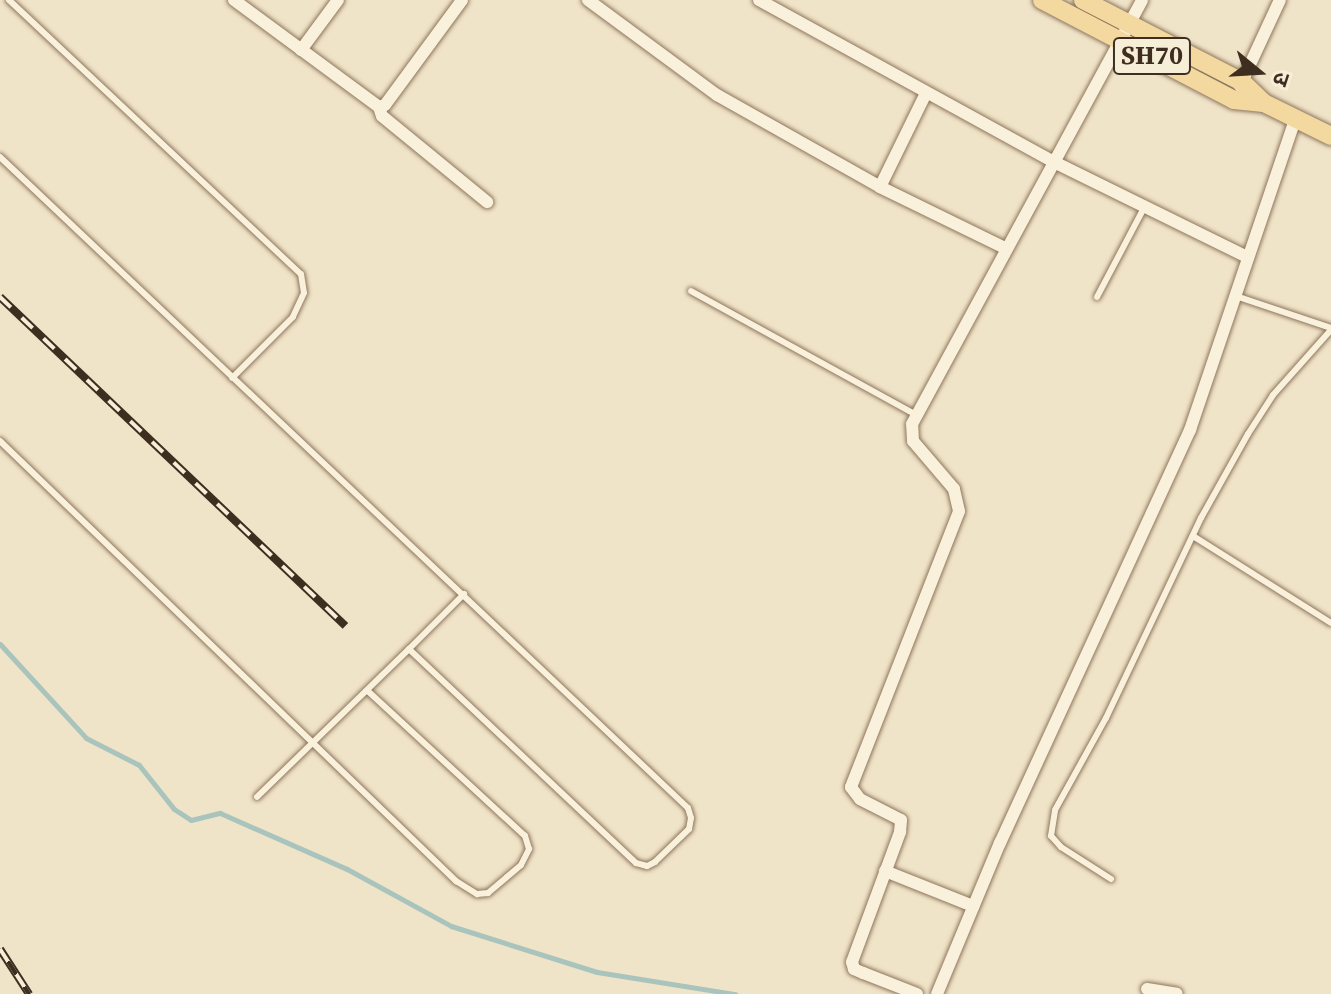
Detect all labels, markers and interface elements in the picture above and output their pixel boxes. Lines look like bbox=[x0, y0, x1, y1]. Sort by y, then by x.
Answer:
north arrow bbox=[1219, 32, 1299, 112]
road number: SH70 bbox=[1112, 34, 1192, 78]
text: उ bbox=[1266, 69, 1298, 90]

